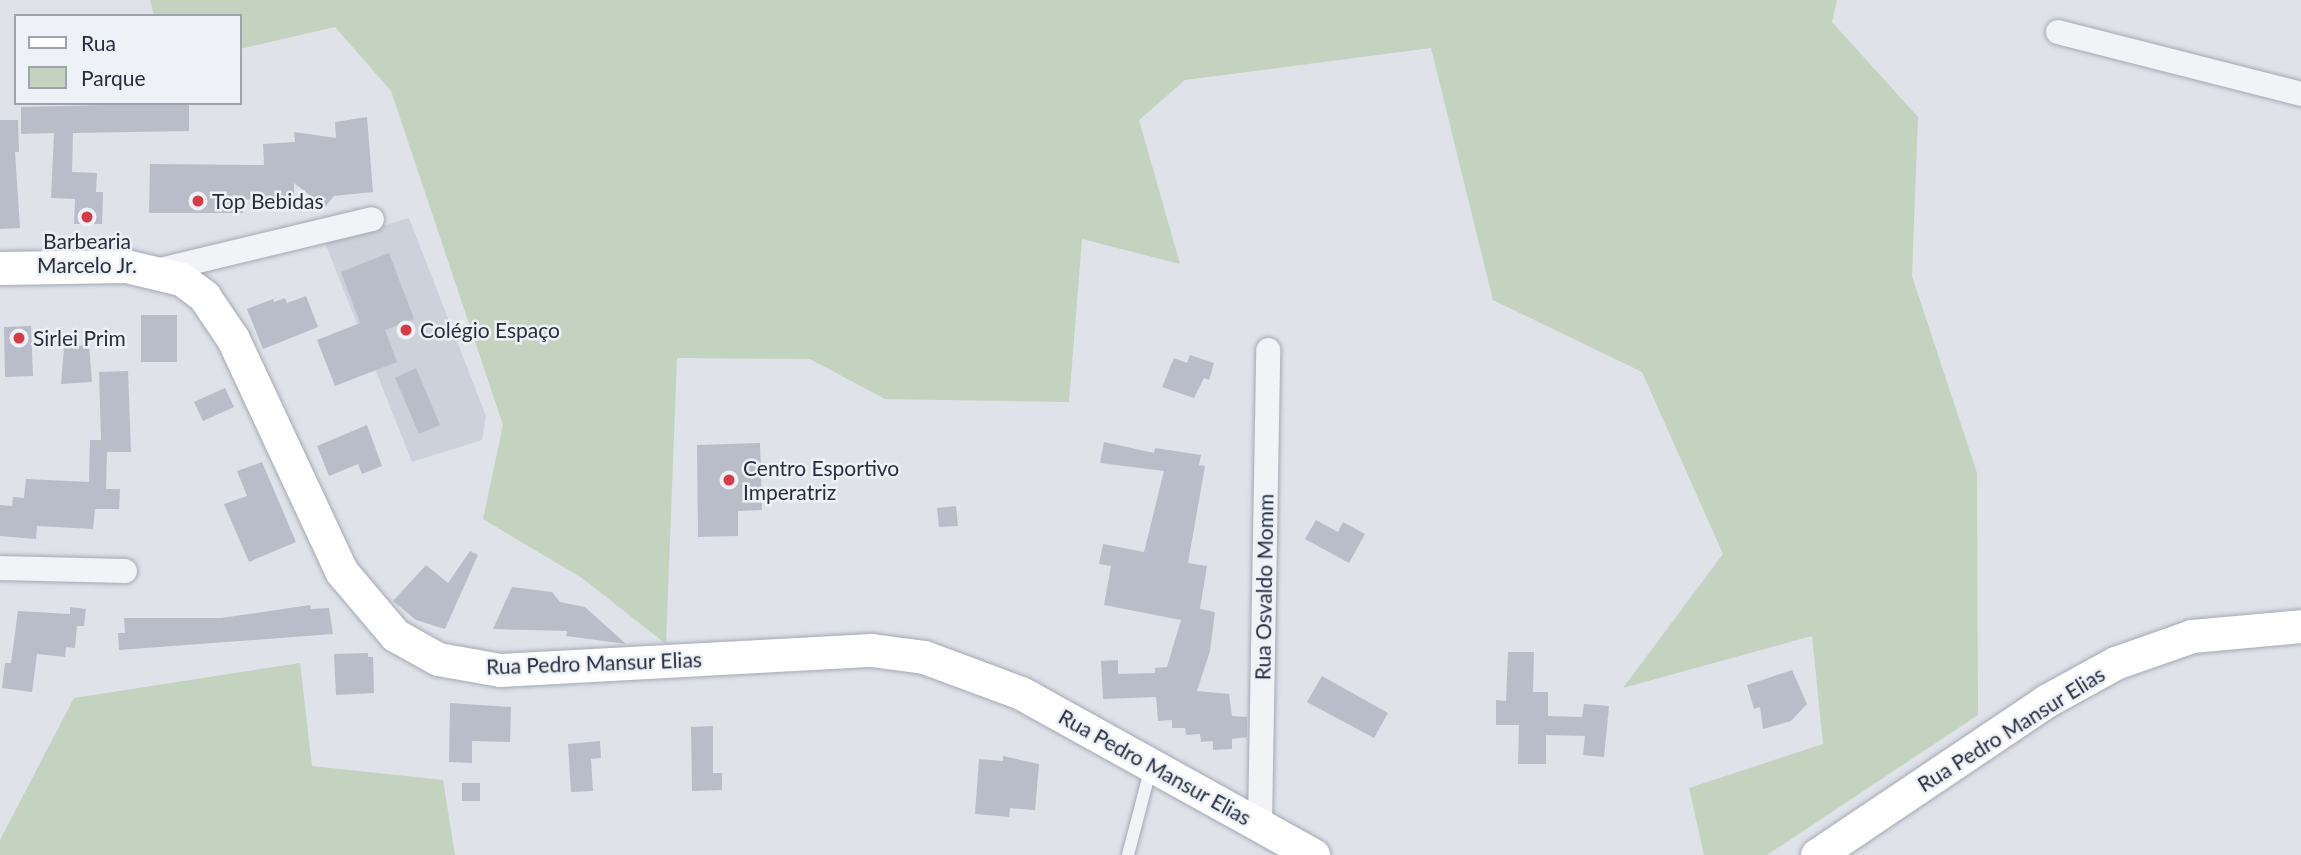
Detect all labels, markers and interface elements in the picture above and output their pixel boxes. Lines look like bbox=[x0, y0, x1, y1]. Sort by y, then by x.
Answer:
legend bbox=[14, 14, 242, 105]
text: Rua bbox=[81, 30, 116, 55]
text: Parque bbox=[81, 65, 146, 90]
place label: Top Bebidas bbox=[212, 188, 323, 214]
marker: Top Bebidas bbox=[190, 193, 206, 209]
marker: Barbearia Marcelo Jr. bbox=[79, 209, 95, 225]
place label: Barbearia Marcelo Jr. bbox=[37, 228, 137, 278]
place label: Colégio Espaço bbox=[420, 317, 560, 343]
marker: Colégio Espaço bbox=[398, 322, 414, 338]
place label: Sirlei Prim bbox=[33, 325, 126, 351]
marker: Sirlei Prim bbox=[11, 330, 27, 346]
place label: Centro Esportivo Imperatriz bbox=[743, 455, 899, 505]
marker: Centro Esportivo Imperatriz bbox=[721, 472, 737, 488]
street label: Rua Osvaldo Momm bbox=[1250, 494, 1278, 680]
street label: Rua Pedro Mansur Elias bbox=[485, 647, 703, 679]
street label: Rua Pedro Mansur Elias bbox=[1913, 661, 2109, 797]
street label: Rua Pedro Mansur Elias bbox=[1054, 704, 1256, 830]

